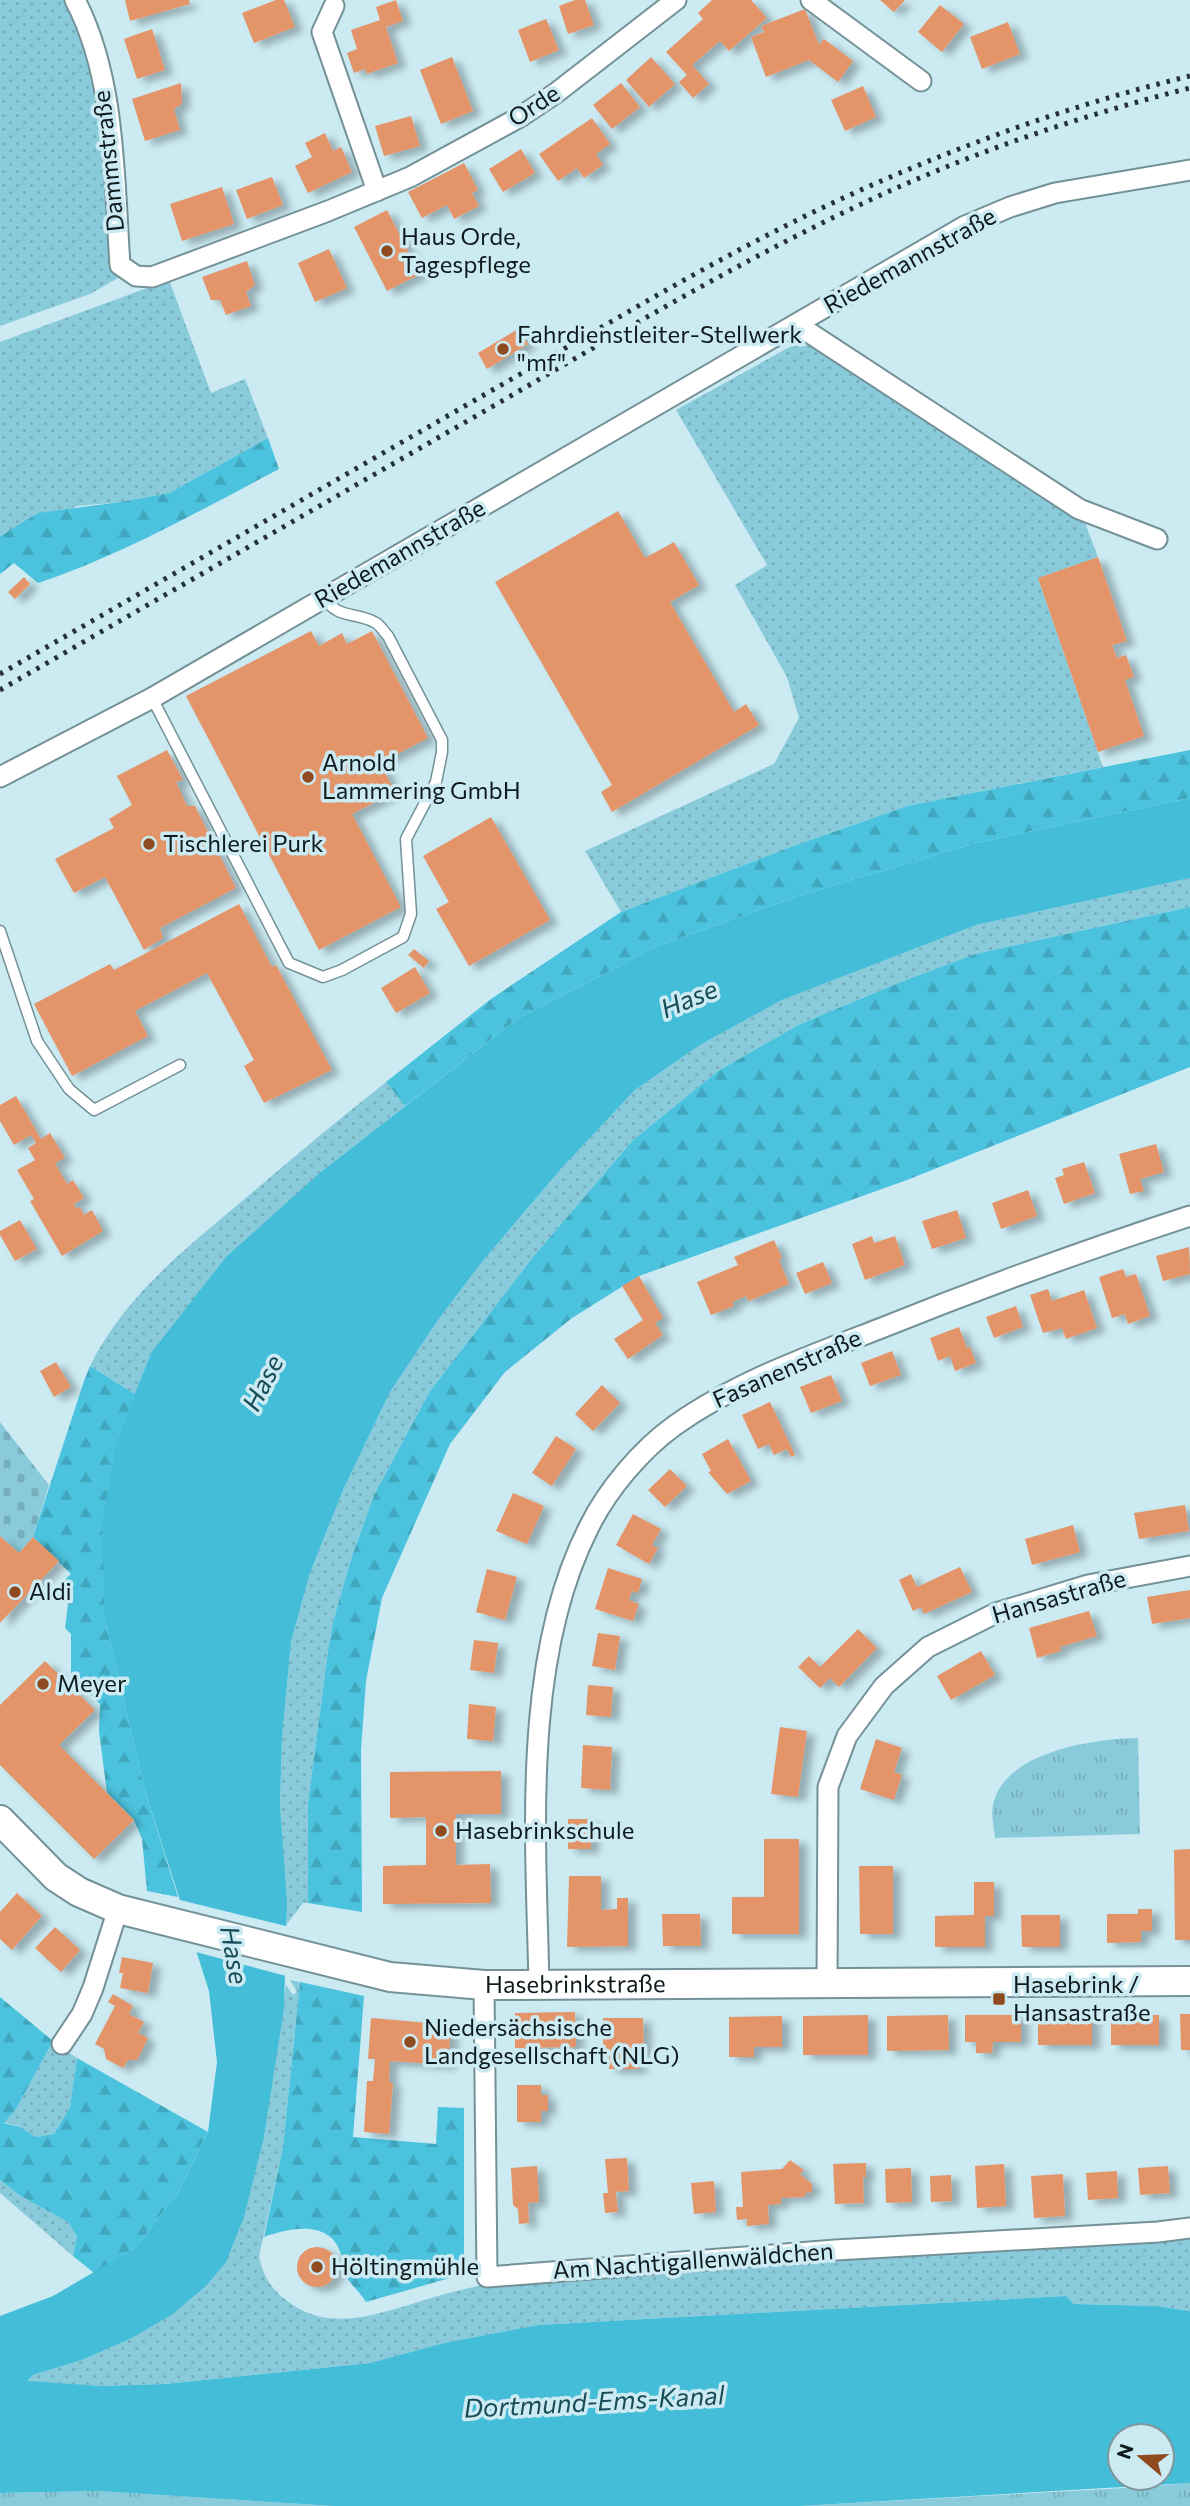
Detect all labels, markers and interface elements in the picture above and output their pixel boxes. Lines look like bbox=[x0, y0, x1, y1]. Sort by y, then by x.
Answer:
street label: Orde bbox=[502, 78, 564, 132]
street label: Dammstraße bbox=[86, 89, 129, 233]
street label: Riedemannstraße bbox=[818, 200, 1000, 319]
place label: Haus Orde, Tagespflege bbox=[401, 221, 531, 278]
marker: Haus Orde, Tagespflege bbox=[379, 243, 395, 259]
place label: Fahrdienstleiter-Stellwerk "mf" bbox=[517, 319, 802, 376]
marker: Fahrdienstleiter-Stellwerk "mf" bbox=[495, 341, 511, 357]
street label: Riedemannstraße bbox=[309, 492, 490, 613]
place label: Arnold Lammering GmbH bbox=[322, 747, 521, 804]
marker: Arnold Lammering GmbH bbox=[300, 769, 316, 785]
place label: Tischlerei Purk bbox=[163, 828, 324, 857]
marker: Tischlerei Purk bbox=[141, 836, 157, 852]
water label: Hase bbox=[655, 972, 722, 1023]
street label: Fasanenstraße bbox=[708, 1322, 865, 1413]
water label: Hase bbox=[235, 1349, 289, 1415]
street label: Hansastraße bbox=[988, 1563, 1129, 1628]
place label: Aldi bbox=[29, 1576, 72, 1605]
marker: Aldi bbox=[7, 1584, 23, 1600]
place label: Meyer bbox=[57, 1668, 127, 1697]
marker: Meyer bbox=[35, 1676, 51, 1692]
place label: Hasebrinkschule bbox=[455, 1815, 635, 1844]
marker: Hasebrinkschule bbox=[433, 1823, 449, 1839]
water label: Hase bbox=[215, 1923, 256, 1987]
street label: Hasebrinkstraße bbox=[485, 1968, 666, 1998]
place label: Hasebrink / Hansastraße bbox=[1013, 1969, 1151, 2026]
marker: Hasebrink / Hansastraße bbox=[991, 1991, 1007, 2007]
place label: Niedersächsische Landgesellschaft (NLG) bbox=[424, 2012, 680, 2069]
marker: Niedersächsische Landgesellschaft (NLG) bbox=[402, 2034, 418, 2050]
street label: Am Nachtigallenwäldchen bbox=[551, 2235, 834, 2284]
place label: Höltingmühle bbox=[331, 2251, 479, 2280]
marker: Höltingmühle bbox=[309, 2259, 325, 2275]
water label: Dortmund-Ems-Kanal bbox=[463, 2378, 726, 2423]
north arrow bbox=[1106, 2422, 1176, 2492]
text: N bbox=[1111, 2441, 1138, 2462]

